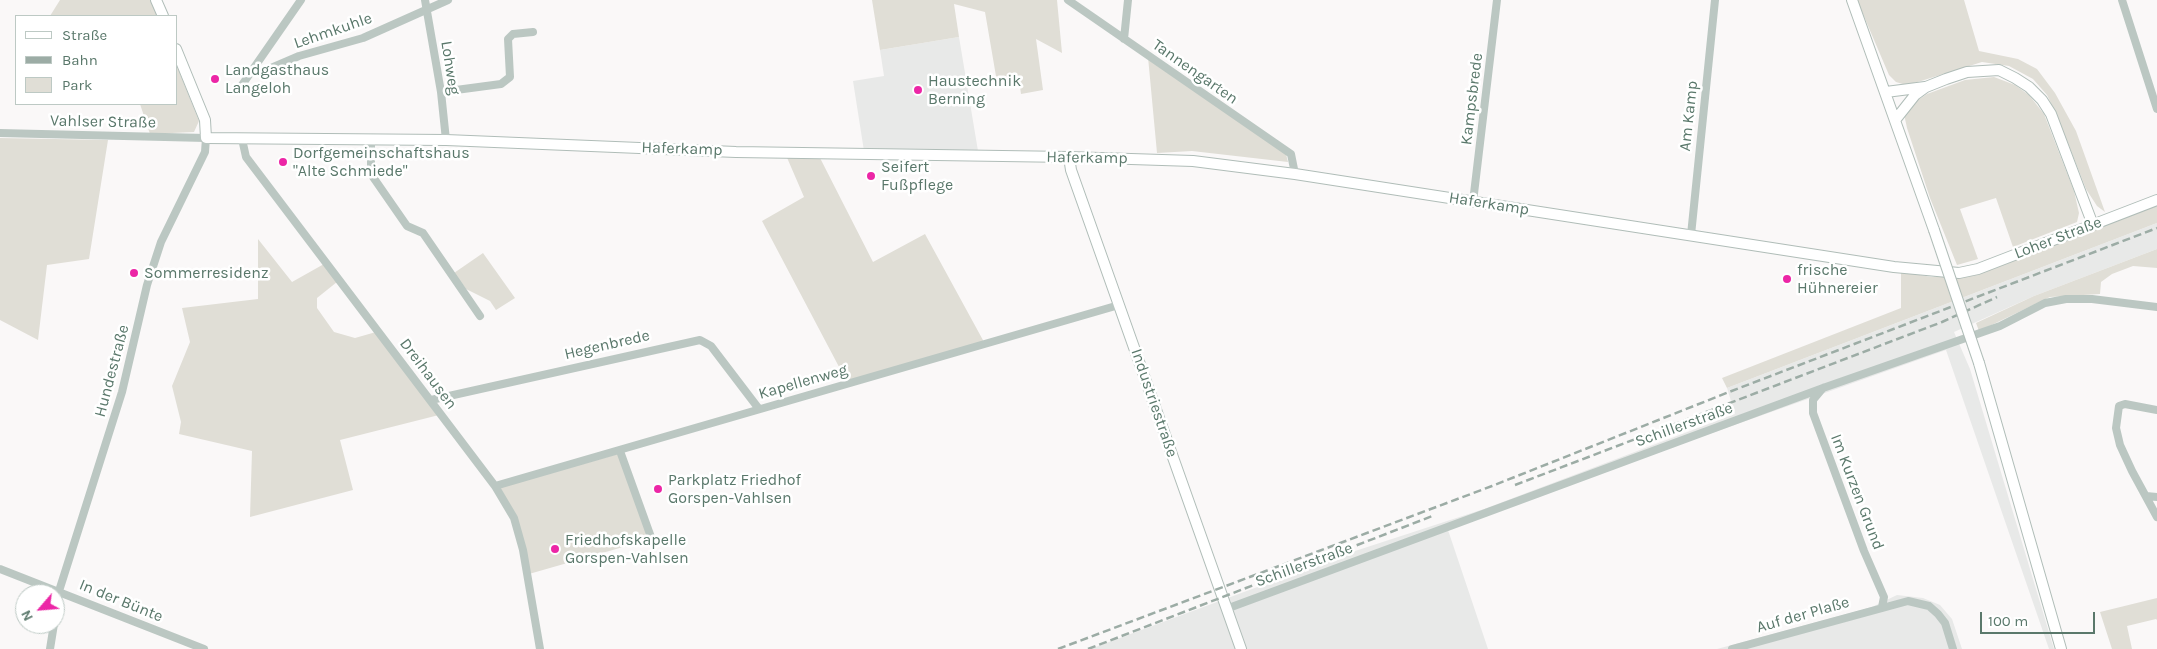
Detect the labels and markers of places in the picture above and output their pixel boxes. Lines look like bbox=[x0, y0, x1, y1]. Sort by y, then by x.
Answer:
place label: Landgasthaus Langeloh bbox=[225, 60, 329, 98]
place label: Haustechnik Berning bbox=[928, 71, 1021, 109]
marker: Landgasthaus Langeloh bbox=[209, 73, 221, 85]
marker: Haustechnik Berning bbox=[912, 84, 924, 96]
place label: Dorfgemeinschaftshaus "Alte Schmiede" bbox=[293, 143, 470, 181]
marker: Dorfgemeinschaftshaus "Alte Schmiede" bbox=[277, 156, 289, 168]
place label: Seifert Fußpflege bbox=[881, 157, 953, 195]
marker: Seifert Fußpflege bbox=[865, 170, 877, 182]
place label: frische Hühnereier bbox=[1797, 260, 1878, 298]
place label: Sommerresidenz bbox=[144, 263, 268, 283]
marker: Sommerresidenz bbox=[128, 267, 140, 279]
marker: frische Hühnereier bbox=[1781, 273, 1793, 285]
place label: Parkplatz Friedhof Gorspen-Vahlsen bbox=[668, 470, 801, 508]
marker: Parkplatz Friedhof Gorspen-Vahlsen bbox=[652, 483, 664, 495]
place label: Friedhofskapelle Gorspen-Vahlsen bbox=[565, 530, 689, 568]
marker: Friedhofskapelle Gorspen-Vahlsen bbox=[549, 543, 561, 555]

